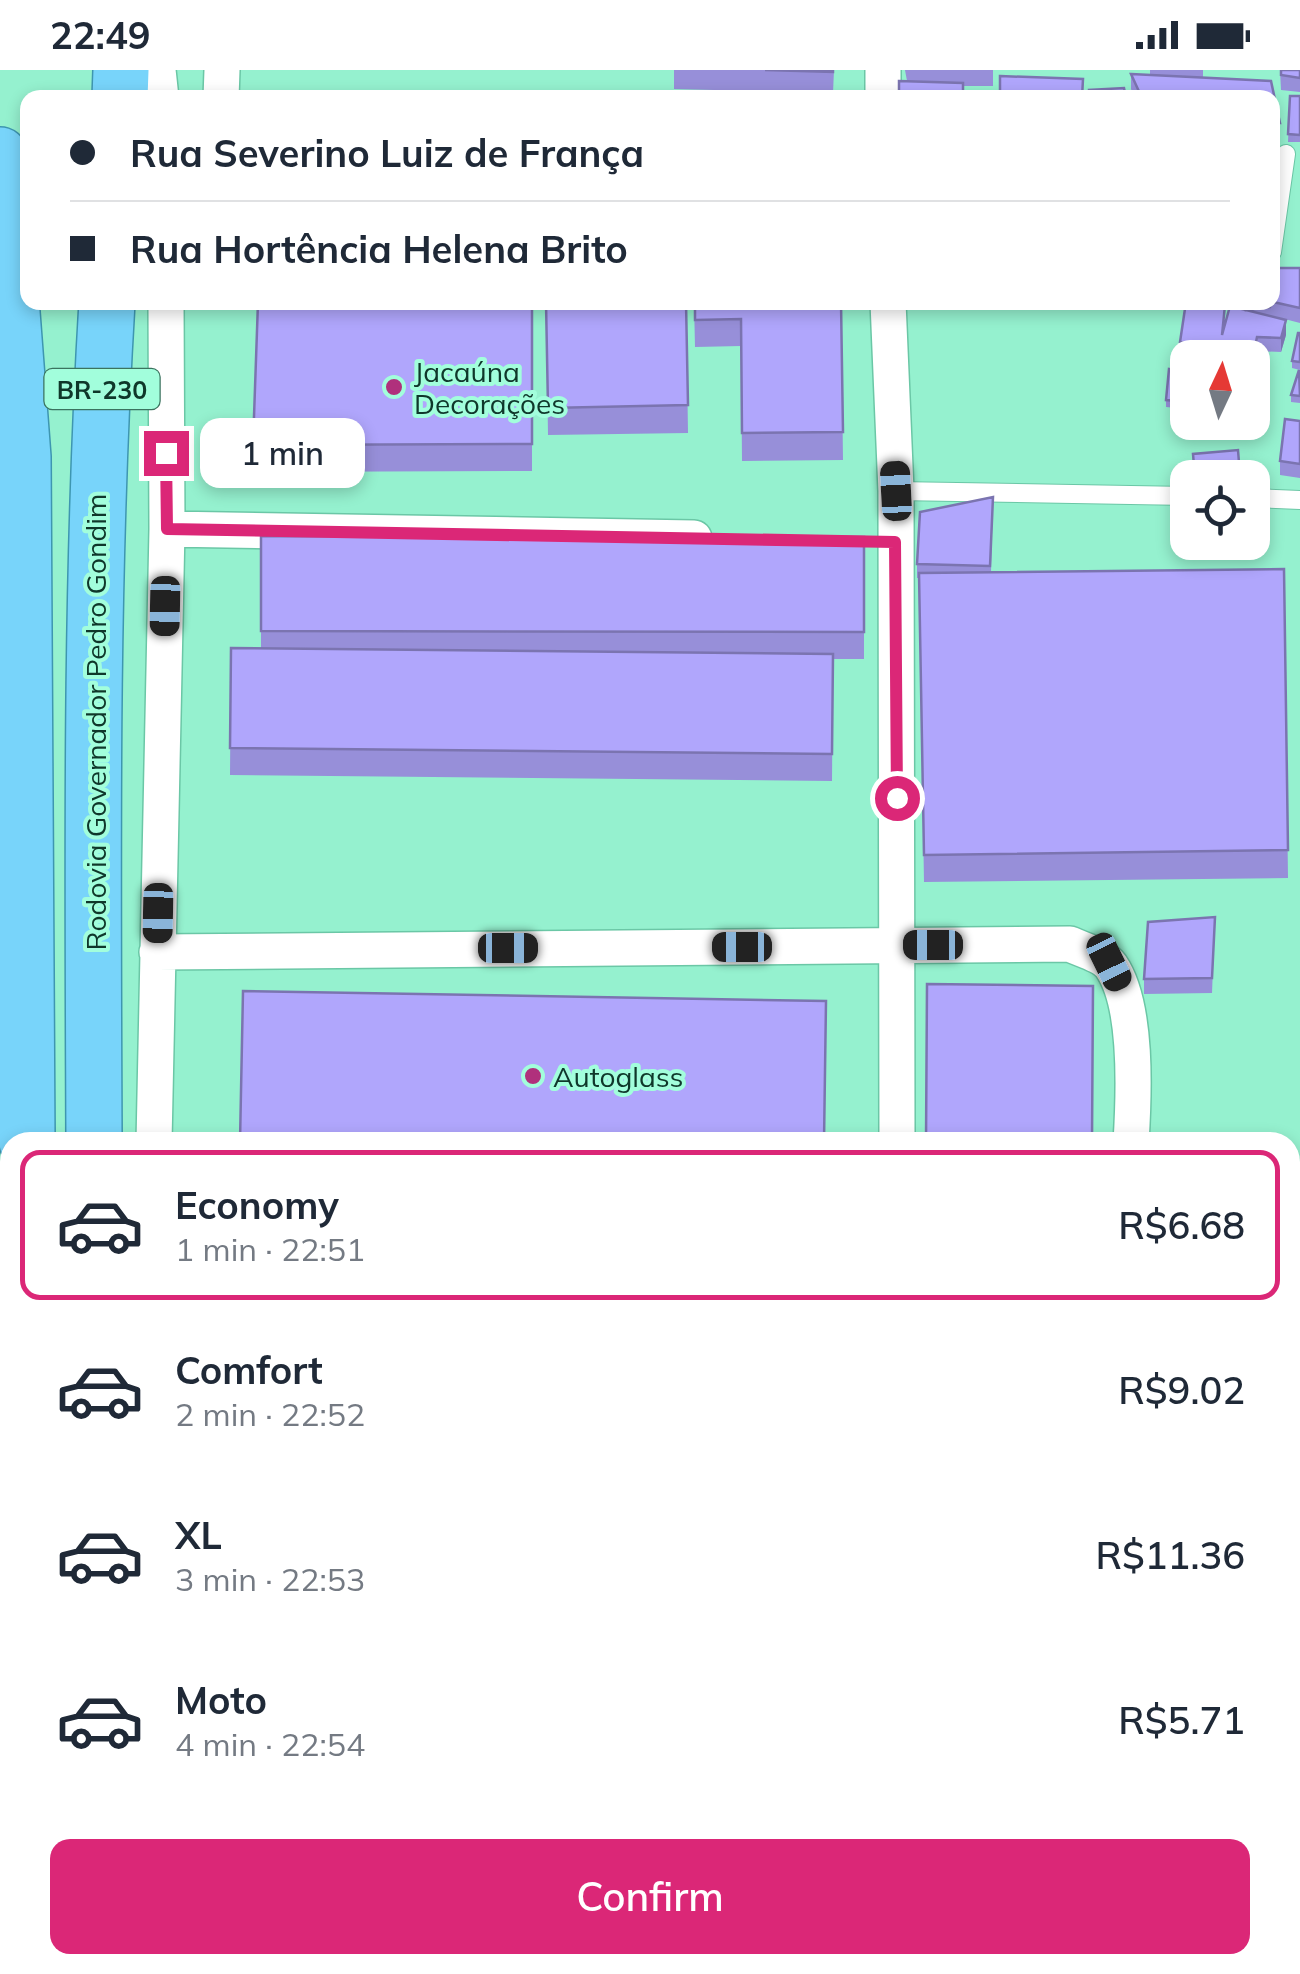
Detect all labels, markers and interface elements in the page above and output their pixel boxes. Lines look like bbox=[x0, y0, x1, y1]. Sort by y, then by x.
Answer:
text: 22:49 bbox=[50, 11, 151, 59]
text: Rua Severino Luiz de França bbox=[130, 129, 644, 177]
text: Rua Hortência Helena Brito bbox=[130, 225, 628, 273]
north arrow bbox=[1170, 340, 1270, 440]
map controls bbox=[1170, 340, 1270, 560]
place label: Jacaúna Decorações bbox=[414, 354, 565, 421]
road number: BR-230 bbox=[44, 369, 160, 409]
marker: Jacaúna Decorações bbox=[383, 376, 405, 398]
callout: 1 min bbox=[201, 418, 366, 488]
route end bbox=[144, 431, 189, 476]
text: 1 min bbox=[241, 433, 324, 473]
car bbox=[879, 460, 913, 522]
button: locate bbox=[1170, 460, 1270, 560]
street label: Rodovia Governador Pedro Gondim bbox=[78, 494, 113, 950]
car bbox=[149, 576, 181, 636]
route start bbox=[875, 776, 920, 821]
car bbox=[142, 883, 174, 943]
car bbox=[1082, 928, 1136, 996]
car bbox=[903, 930, 963, 960]
car bbox=[712, 932, 772, 962]
car bbox=[478, 933, 538, 963]
place label: Autoglass bbox=[553, 1059, 684, 1094]
marker: Autoglass bbox=[522, 1065, 544, 1087]
icon: car bbox=[55, 1180, 145, 1270]
text: Economy bbox=[175, 1181, 339, 1229]
text: R$6.68 bbox=[1118, 1201, 1245, 1249]
text: 1 min · 22:51 bbox=[175, 1229, 365, 1269]
icon: car bbox=[55, 1345, 145, 1435]
text: Comfort bbox=[175, 1346, 323, 1394]
text: R$9.02 bbox=[1118, 1366, 1245, 1414]
text: 2 min · 22:52 bbox=[175, 1394, 365, 1434]
icon: car bbox=[55, 1510, 145, 1600]
text: XL bbox=[175, 1511, 222, 1559]
text: R$11.36 bbox=[1096, 1531, 1245, 1579]
text: 3 min · 22:53 bbox=[175, 1559, 365, 1599]
icon: car bbox=[55, 1675, 145, 1765]
text: Moto bbox=[175, 1676, 267, 1724]
text: R$5.71 bbox=[1118, 1696, 1245, 1744]
text: 4 min · 22:54 bbox=[175, 1724, 365, 1764]
button: Confirm bbox=[50, 1839, 1250, 1954]

